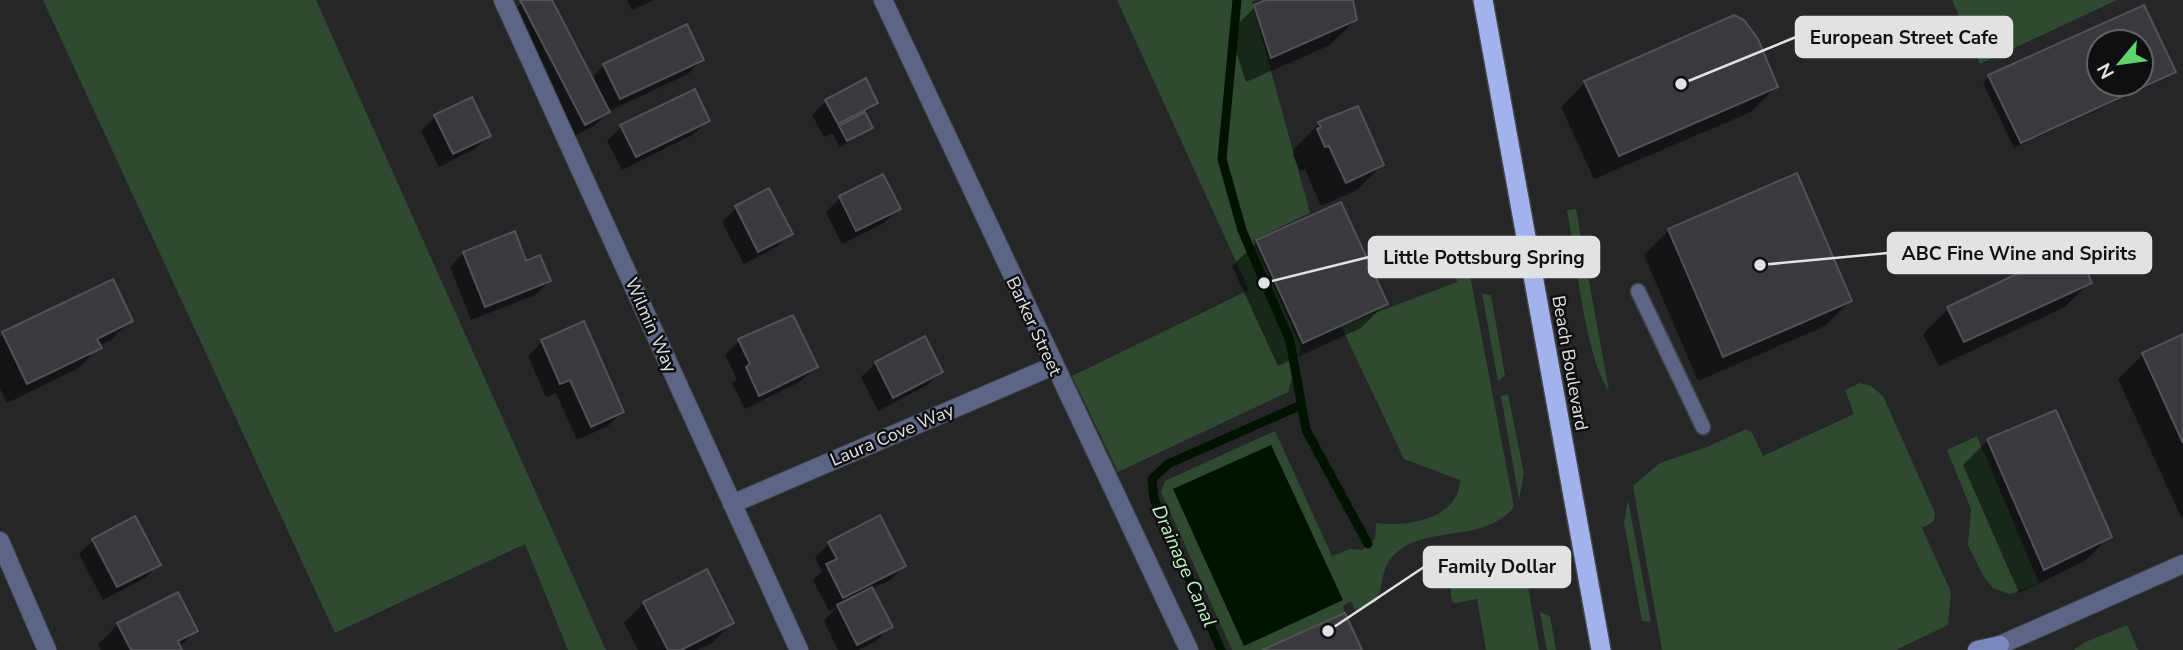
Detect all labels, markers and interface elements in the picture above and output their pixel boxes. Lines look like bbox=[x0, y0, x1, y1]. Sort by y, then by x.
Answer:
callout: European Street Cafe bbox=[1796, 17, 2012, 57]
text: European Street Cafe bbox=[1810, 25, 1998, 51]
north arrow bbox=[2085, 28, 2155, 98]
text: N bbox=[2091, 58, 2121, 83]
callout: ABC Fine Wine and Spirits bbox=[1888, 233, 2151, 273]
callout: Little Pottsburg Spring bbox=[1369, 237, 1599, 277]
text: ABC Fine Wine and Spirits bbox=[1902, 241, 2136, 267]
text: Little Pottsburg Spring bbox=[1383, 245, 1585, 271]
street label: Barker Street bbox=[1001, 273, 1068, 380]
street label: Wilmin Way bbox=[619, 274, 683, 377]
street label: Beach Boulevard bbox=[1546, 294, 1594, 432]
street label: Laura Cove Way bbox=[827, 398, 958, 472]
water label: Drainage Canal bbox=[1145, 501, 1223, 631]
callout: Family Dollar bbox=[1424, 547, 1570, 587]
text: Family Dollar bbox=[1438, 554, 1557, 580]

